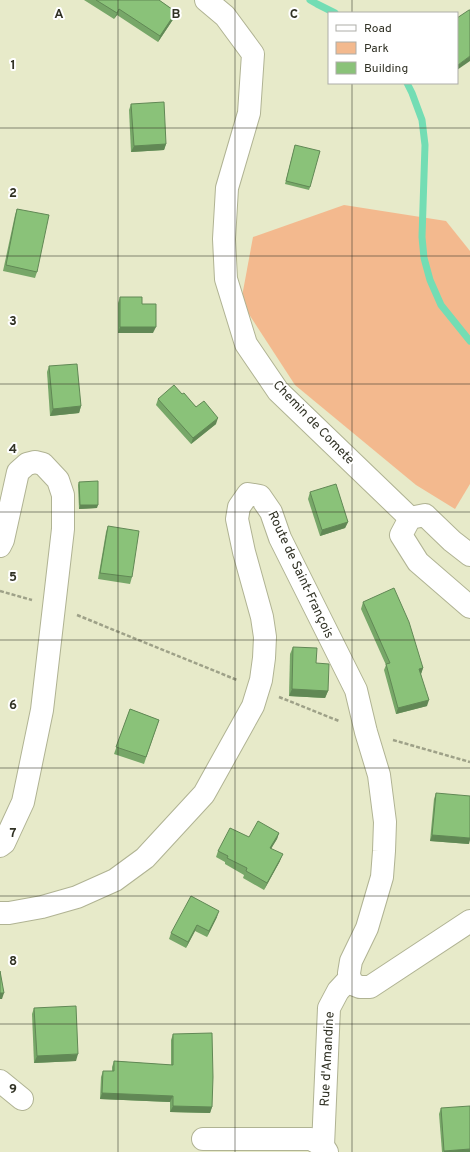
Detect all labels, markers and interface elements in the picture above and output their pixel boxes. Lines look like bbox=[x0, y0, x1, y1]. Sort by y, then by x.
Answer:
text: A bbox=[54, 7, 64, 23]
text: B bbox=[172, 7, 181, 23]
text: C bbox=[290, 7, 298, 23]
legend bbox=[328, 12, 458, 84]
text: Road bbox=[364, 21, 392, 37]
text: Park bbox=[364, 41, 389, 57]
text: 1 bbox=[10, 58, 16, 74]
text: Building bbox=[364, 61, 408, 77]
text: 2 bbox=[9, 186, 17, 202]
text: 3 bbox=[9, 314, 17, 330]
street label: Chemin de Comete bbox=[269, 378, 357, 468]
text: 4 bbox=[9, 442, 17, 458]
street label: Route de Saint-François bbox=[263, 509, 337, 641]
text: 5 bbox=[9, 570, 17, 586]
text: 6 bbox=[9, 698, 17, 714]
text: 7 bbox=[10, 826, 17, 842]
text: 8 bbox=[9, 954, 17, 970]
street label: Rue d'Amandine bbox=[318, 1011, 338, 1107]
text: 9 bbox=[9, 1082, 17, 1098]

